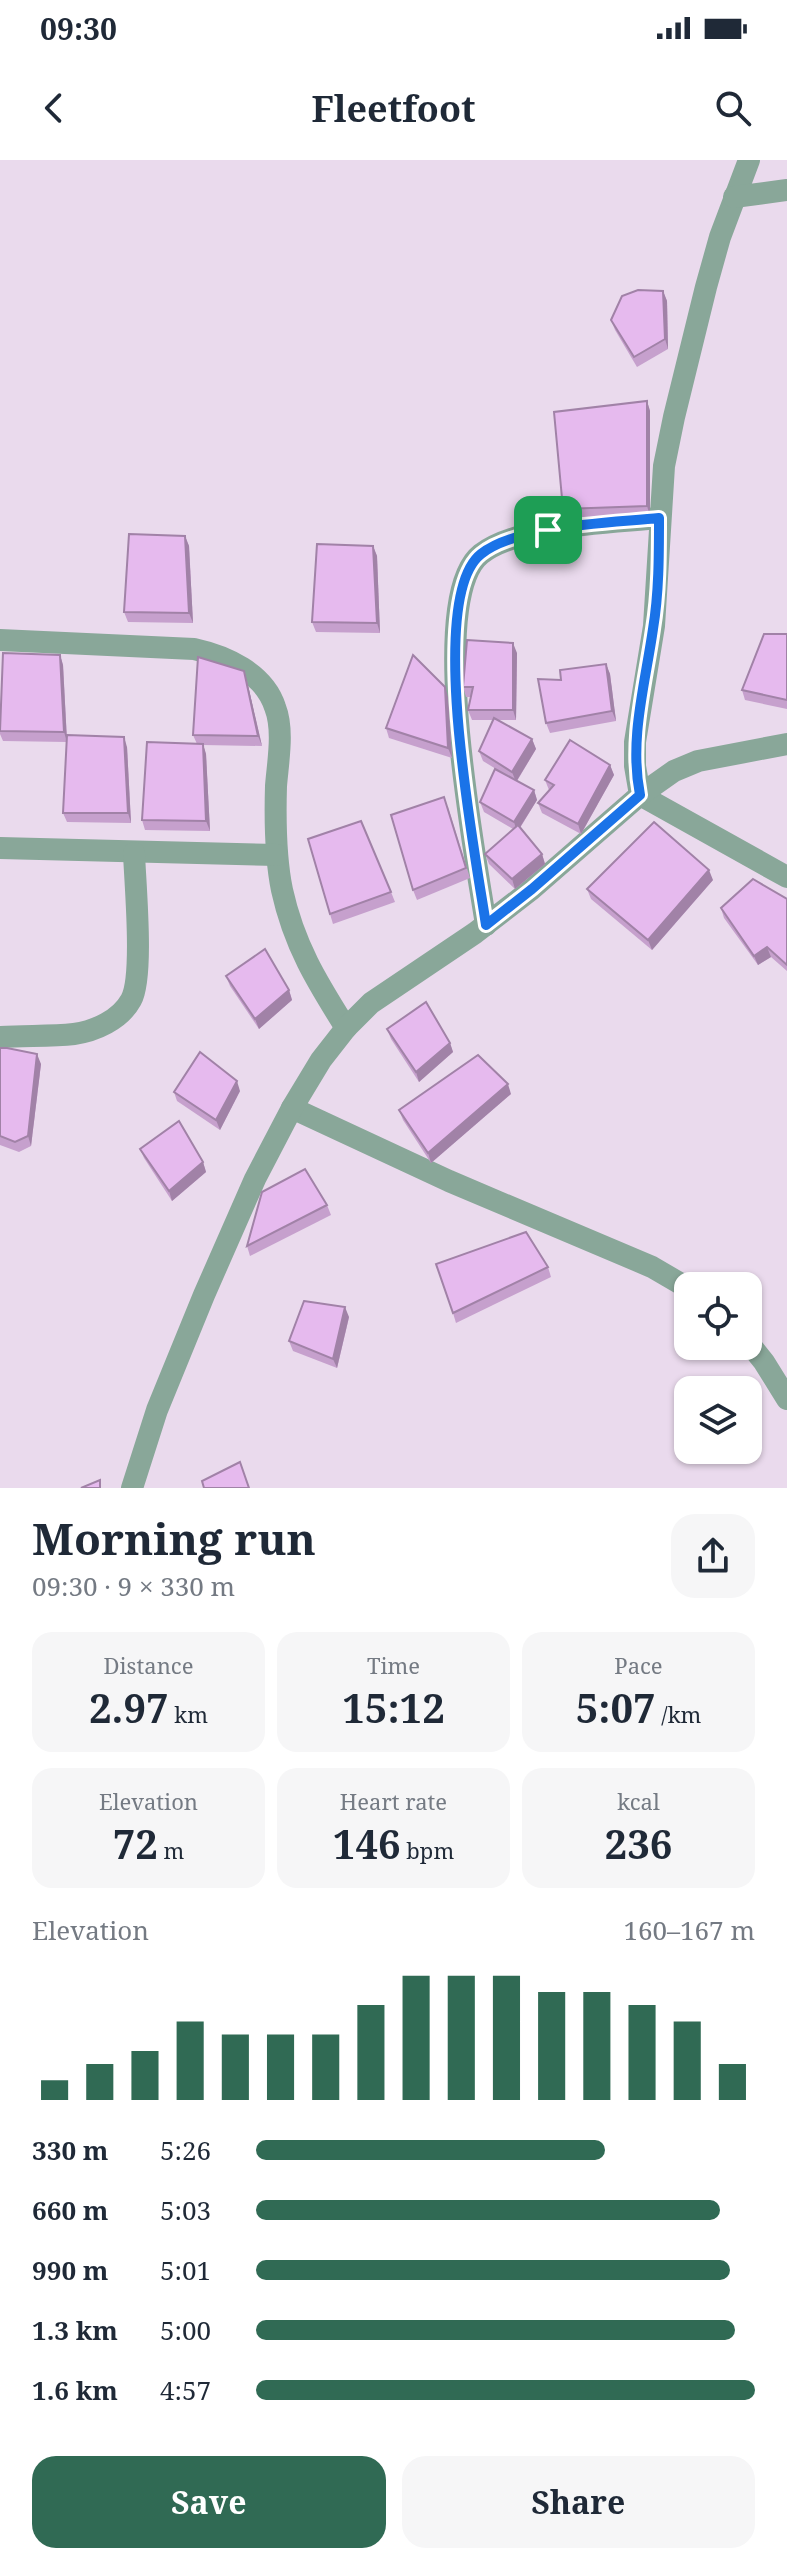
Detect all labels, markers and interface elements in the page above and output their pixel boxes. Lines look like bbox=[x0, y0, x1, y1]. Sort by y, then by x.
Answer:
text: 09:30 bbox=[40, 8, 117, 49]
text: Fleetfoot bbox=[311, 84, 476, 133]
icon: back bbox=[32, 86, 76, 130]
icon: search bbox=[711, 86, 755, 130]
pin bbox=[514, 496, 582, 564]
icon: arrive bbox=[526, 508, 570, 552]
map controls bbox=[674, 1272, 762, 1464]
button: locate bbox=[674, 1272, 762, 1360]
button: layers bbox=[674, 1376, 762, 1464]
text: Morning run bbox=[32, 1508, 316, 1568]
button: share bbox=[671, 1514, 755, 1598]
text: 09:30 · 9 × 330 m bbox=[32, 1568, 235, 1604]
text: Distance bbox=[104, 1650, 193, 1680]
text: Time bbox=[367, 1650, 420, 1680]
text: Pace bbox=[614, 1650, 663, 1680]
text: 2.97 bbox=[89, 1680, 169, 1735]
text: 15:12 bbox=[342, 1680, 445, 1735]
text: 5:07 bbox=[576, 1680, 656, 1735]
text: km bbox=[169, 1699, 208, 1729]
text: /km bbox=[656, 1699, 701, 1729]
text: Elevation bbox=[99, 1786, 198, 1816]
text: Heart rate bbox=[340, 1786, 447, 1816]
text: kcal bbox=[617, 1786, 660, 1816]
text: 72 bbox=[113, 1816, 158, 1871]
text: 146 bbox=[333, 1816, 401, 1871]
text: 236 bbox=[605, 1816, 672, 1871]
text: m bbox=[158, 1835, 184, 1865]
text: bpm bbox=[401, 1835, 454, 1865]
text: Elevation bbox=[32, 1912, 149, 1948]
text: 160–167 m bbox=[623, 1912, 755, 1948]
text: 330 m bbox=[32, 2132, 108, 2168]
text: 5:26 bbox=[160, 2132, 211, 2168]
text: 660 m bbox=[32, 2192, 108, 2228]
text: 5:03 bbox=[160, 2192, 211, 2228]
text: 990 m bbox=[32, 2252, 108, 2288]
text: 5:01 bbox=[160, 2252, 211, 2288]
text: 1.3 km bbox=[32, 2312, 118, 2348]
text: 5:00 bbox=[160, 2312, 211, 2348]
text: 1.6 km bbox=[32, 2372, 118, 2408]
text: 4:57 bbox=[160, 2372, 211, 2408]
button: Save bbox=[32, 2456, 386, 2548]
button: Share bbox=[402, 2456, 755, 2548]

